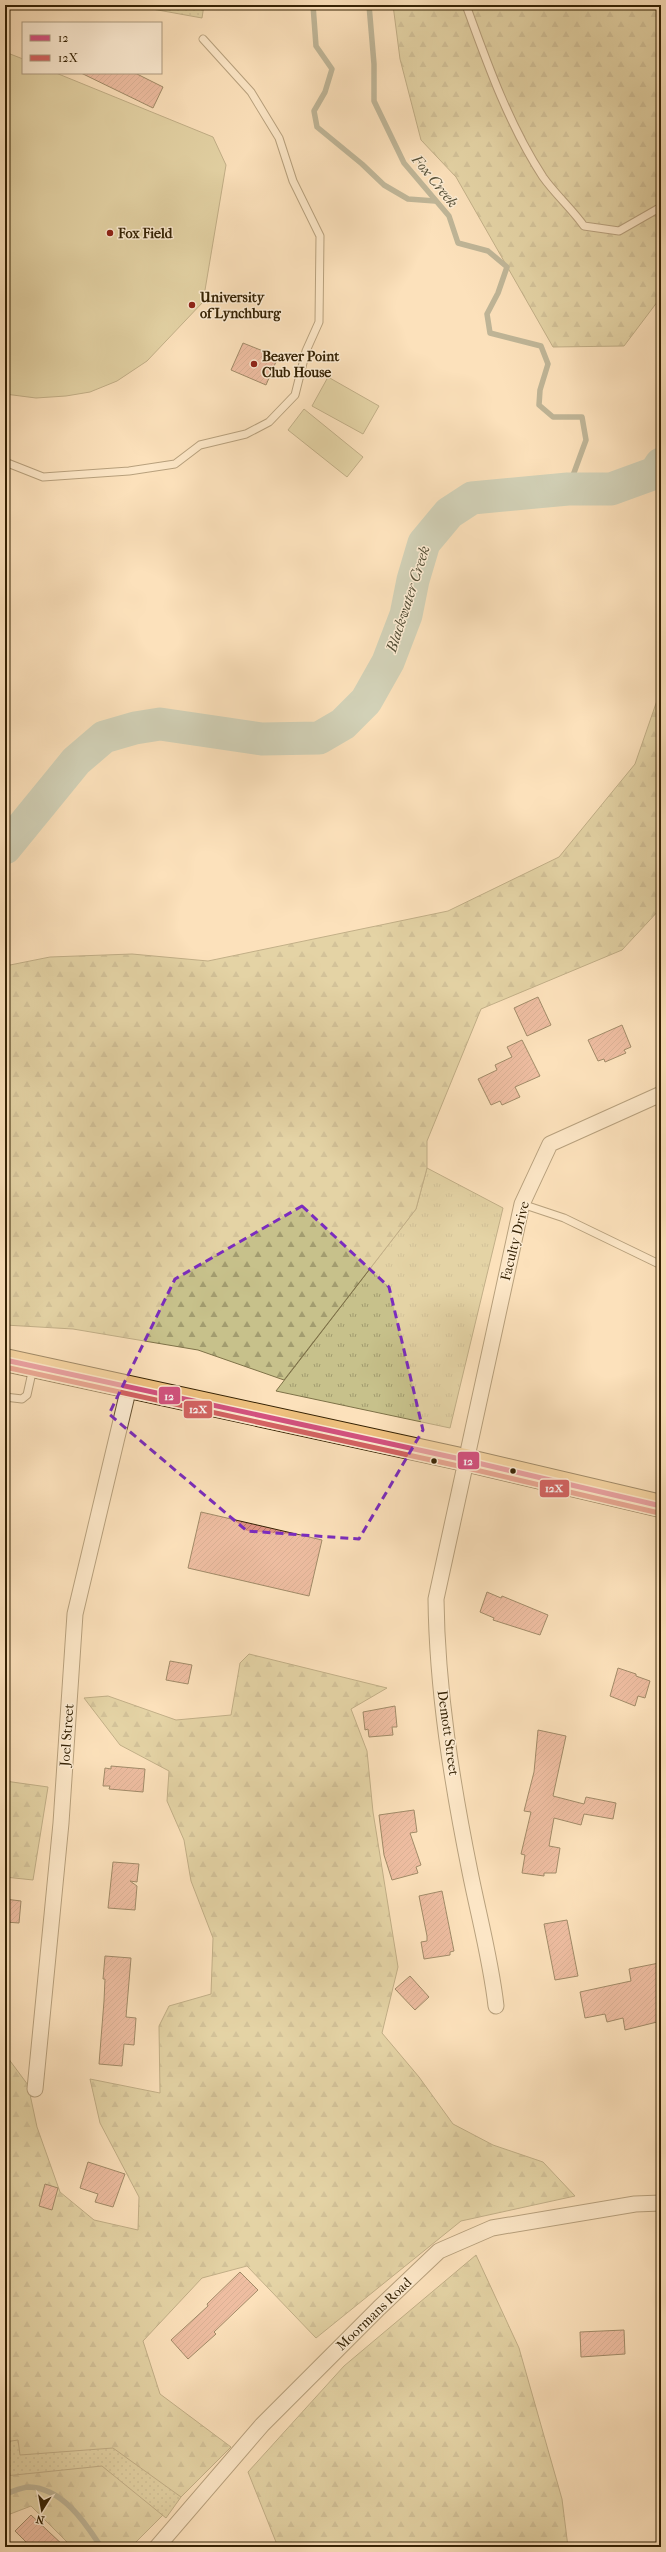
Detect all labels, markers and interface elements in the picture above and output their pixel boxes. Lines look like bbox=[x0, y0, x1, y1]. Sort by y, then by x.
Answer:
legend bbox=[22, 22, 162, 74]
text: 12 bbox=[58, 31, 68, 45]
text: 12X bbox=[58, 51, 78, 65]
water label: Fox Creek bbox=[408, 150, 462, 211]
place label: Fox Field bbox=[117, 225, 174, 242]
marker: Fox Field bbox=[105, 228, 115, 238]
place label: University of Lynchburg bbox=[199, 289, 281, 322]
marker: University of Lynchburg bbox=[187, 300, 197, 310]
place label: Beaver Point Club House bbox=[262, 348, 340, 381]
marker: Beaver Point Club House bbox=[249, 359, 259, 369]
water label: Blackwater Creek bbox=[382, 543, 434, 655]
street label: Faculty Drive bbox=[497, 1199, 533, 1283]
line badge: 12 bbox=[158, 1386, 181, 1405]
text: 12 bbox=[164, 1390, 174, 1403]
line badge: 12X bbox=[183, 1400, 213, 1419]
text: 12X bbox=[189, 1403, 207, 1416]
line badge: 12 bbox=[457, 1451, 480, 1470]
text: 12 bbox=[463, 1455, 473, 1468]
unlabelled marker bbox=[429, 1456, 439, 1466]
unlabelled marker bbox=[508, 1466, 518, 1476]
line badge: 12X bbox=[539, 1479, 570, 1498]
text: 12X bbox=[545, 1482, 563, 1495]
street label: Demott Street bbox=[434, 1689, 462, 1777]
street label: Joel Street bbox=[56, 1703, 78, 1768]
street label: Moormans Road bbox=[333, 2273, 416, 2354]
north arrow bbox=[22, 2490, 62, 2530]
text: N bbox=[34, 2512, 46, 2527]

